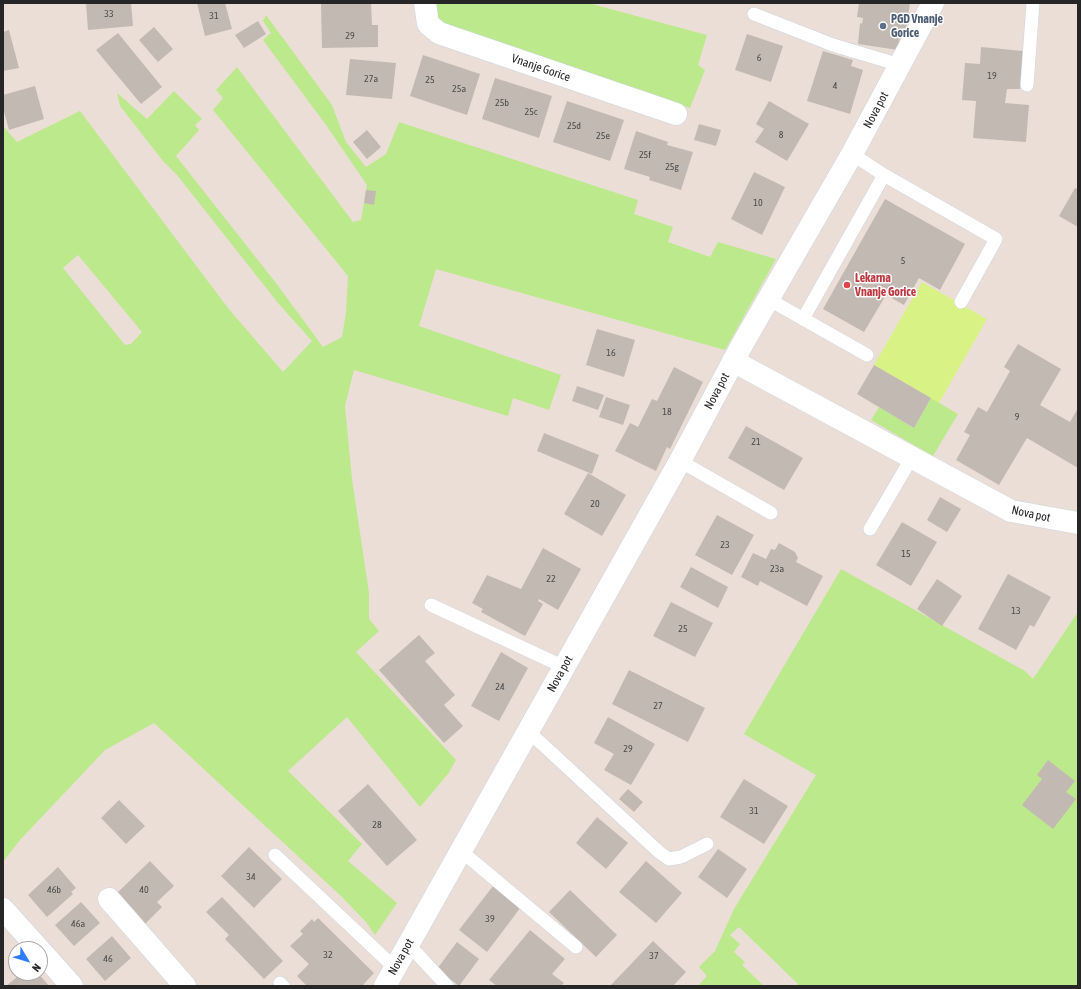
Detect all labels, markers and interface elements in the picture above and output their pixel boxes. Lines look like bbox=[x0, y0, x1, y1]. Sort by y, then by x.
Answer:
house number: 33 bbox=[104, 8, 114, 20]
house number: 31 bbox=[209, 10, 219, 22]
place label: PGD Vnanje Gorice bbox=[891, 12, 943, 40]
marker: PGD Vnanje Gorice bbox=[878, 21, 888, 31]
house number: 29 bbox=[345, 30, 355, 42]
street label: Vnanje Gorice bbox=[510, 51, 572, 85]
house number: 6 bbox=[757, 52, 761, 64]
house number: 19 bbox=[987, 70, 997, 82]
house number: 27a bbox=[364, 73, 378, 85]
house number: 25 bbox=[425, 74, 435, 86]
house number: 4 bbox=[833, 80, 837, 92]
house number: 25a bbox=[452, 83, 466, 95]
street label: Nova pot bbox=[860, 89, 892, 131]
house number: 25b bbox=[495, 97, 509, 109]
house number: 25c bbox=[524, 106, 538, 118]
house number: 25d bbox=[567, 120, 581, 132]
house number: 8 bbox=[779, 129, 783, 141]
house number: 25e bbox=[596, 130, 610, 142]
house number: 25f bbox=[639, 149, 651, 161]
house number: 25g bbox=[665, 161, 679, 173]
house number: 10 bbox=[753, 197, 763, 209]
house number: 5 bbox=[901, 255, 905, 267]
place label: Lekarna Vnanje Gorice bbox=[855, 271, 916, 299]
marker: Lekarna Vnanje Gorice bbox=[842, 280, 852, 290]
house number: 16 bbox=[606, 347, 616, 359]
street label: Nova pot bbox=[701, 370, 733, 412]
house number: 18 bbox=[662, 406, 672, 418]
house number: 9 bbox=[1015, 411, 1019, 423]
house number: 21 bbox=[751, 436, 761, 448]
house number: 20 bbox=[590, 498, 600, 510]
street label: Nova pot bbox=[1010, 503, 1052, 525]
house number: 23 bbox=[720, 539, 730, 551]
house number: 15 bbox=[901, 548, 911, 560]
house number: 23a bbox=[770, 563, 784, 575]
house number: 22 bbox=[546, 573, 556, 585]
house number: 13 bbox=[1011, 605, 1021, 617]
house number: 25 bbox=[678, 623, 688, 635]
street label: Nova pot bbox=[544, 653, 576, 695]
house number: 24 bbox=[495, 681, 505, 693]
house number: 27 bbox=[653, 700, 663, 712]
house number: 29 bbox=[623, 743, 633, 755]
house number: 31 bbox=[749, 805, 759, 817]
house number: 28 bbox=[372, 819, 382, 831]
house number: 34 bbox=[246, 871, 256, 883]
house number: 46b bbox=[47, 884, 61, 896]
house number: 40 bbox=[139, 884, 149, 896]
house number: 39 bbox=[485, 913, 495, 925]
house number: 46a bbox=[71, 918, 85, 930]
street label: Nova pot bbox=[385, 936, 417, 978]
north arrow bbox=[8, 941, 48, 981]
house number: 32 bbox=[323, 949, 333, 961]
house number: 37 bbox=[649, 950, 659, 962]
house number: 46 bbox=[103, 953, 113, 965]
text: N bbox=[30, 962, 43, 974]

